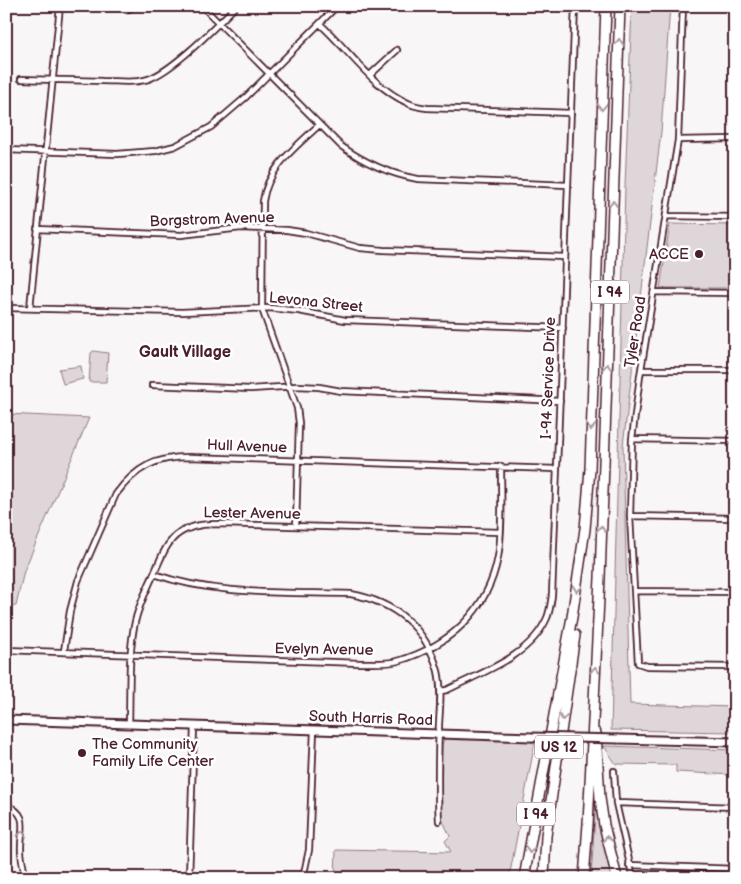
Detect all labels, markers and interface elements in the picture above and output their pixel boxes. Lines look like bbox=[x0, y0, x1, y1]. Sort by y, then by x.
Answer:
one-way arrow bbox=[613, 38, 624, 46]
one-way arrow bbox=[597, 104, 608, 112]
one-way arrow bbox=[607, 200, 618, 208]
street label: Borgstrom Avenue bbox=[149, 208, 275, 231]
place label: ACCE bbox=[649, 245, 689, 264]
marker: ACCE bbox=[693, 248, 705, 260]
road number: I 94 bbox=[591, 280, 629, 304]
street label: Levona Street bbox=[268, 288, 364, 317]
street label: Tyler Road bbox=[620, 295, 651, 369]
street label: I-94 Service Drive bbox=[537, 317, 560, 439]
district label: Gault Village bbox=[139, 343, 231, 362]
one-way arrow bbox=[602, 362, 612, 370]
one-way arrow bbox=[586, 424, 597, 432]
street label: Hull Avenue bbox=[206, 436, 288, 457]
street label: Lester Avenue bbox=[203, 503, 301, 524]
one-way arrow bbox=[596, 525, 607, 533]
one-way arrow bbox=[572, 586, 583, 594]
street label: Evelyn Avenue bbox=[274, 639, 374, 660]
one-way arrow bbox=[589, 665, 600, 673]
street label: South Harris Road bbox=[309, 707, 433, 730]
one-way arrow bbox=[558, 714, 569, 722]
place label: The Community Family Life Center bbox=[92, 735, 214, 771]
road number: US 12 bbox=[535, 736, 583, 759]
marker: The Community Family Life Center bbox=[76, 747, 88, 759]
road number: I 94 bbox=[517, 802, 555, 826]
one-way arrow bbox=[16, 829, 27, 837]
one-way arrow bbox=[603, 835, 613, 843]
one-way arrow bbox=[525, 845, 535, 854]

